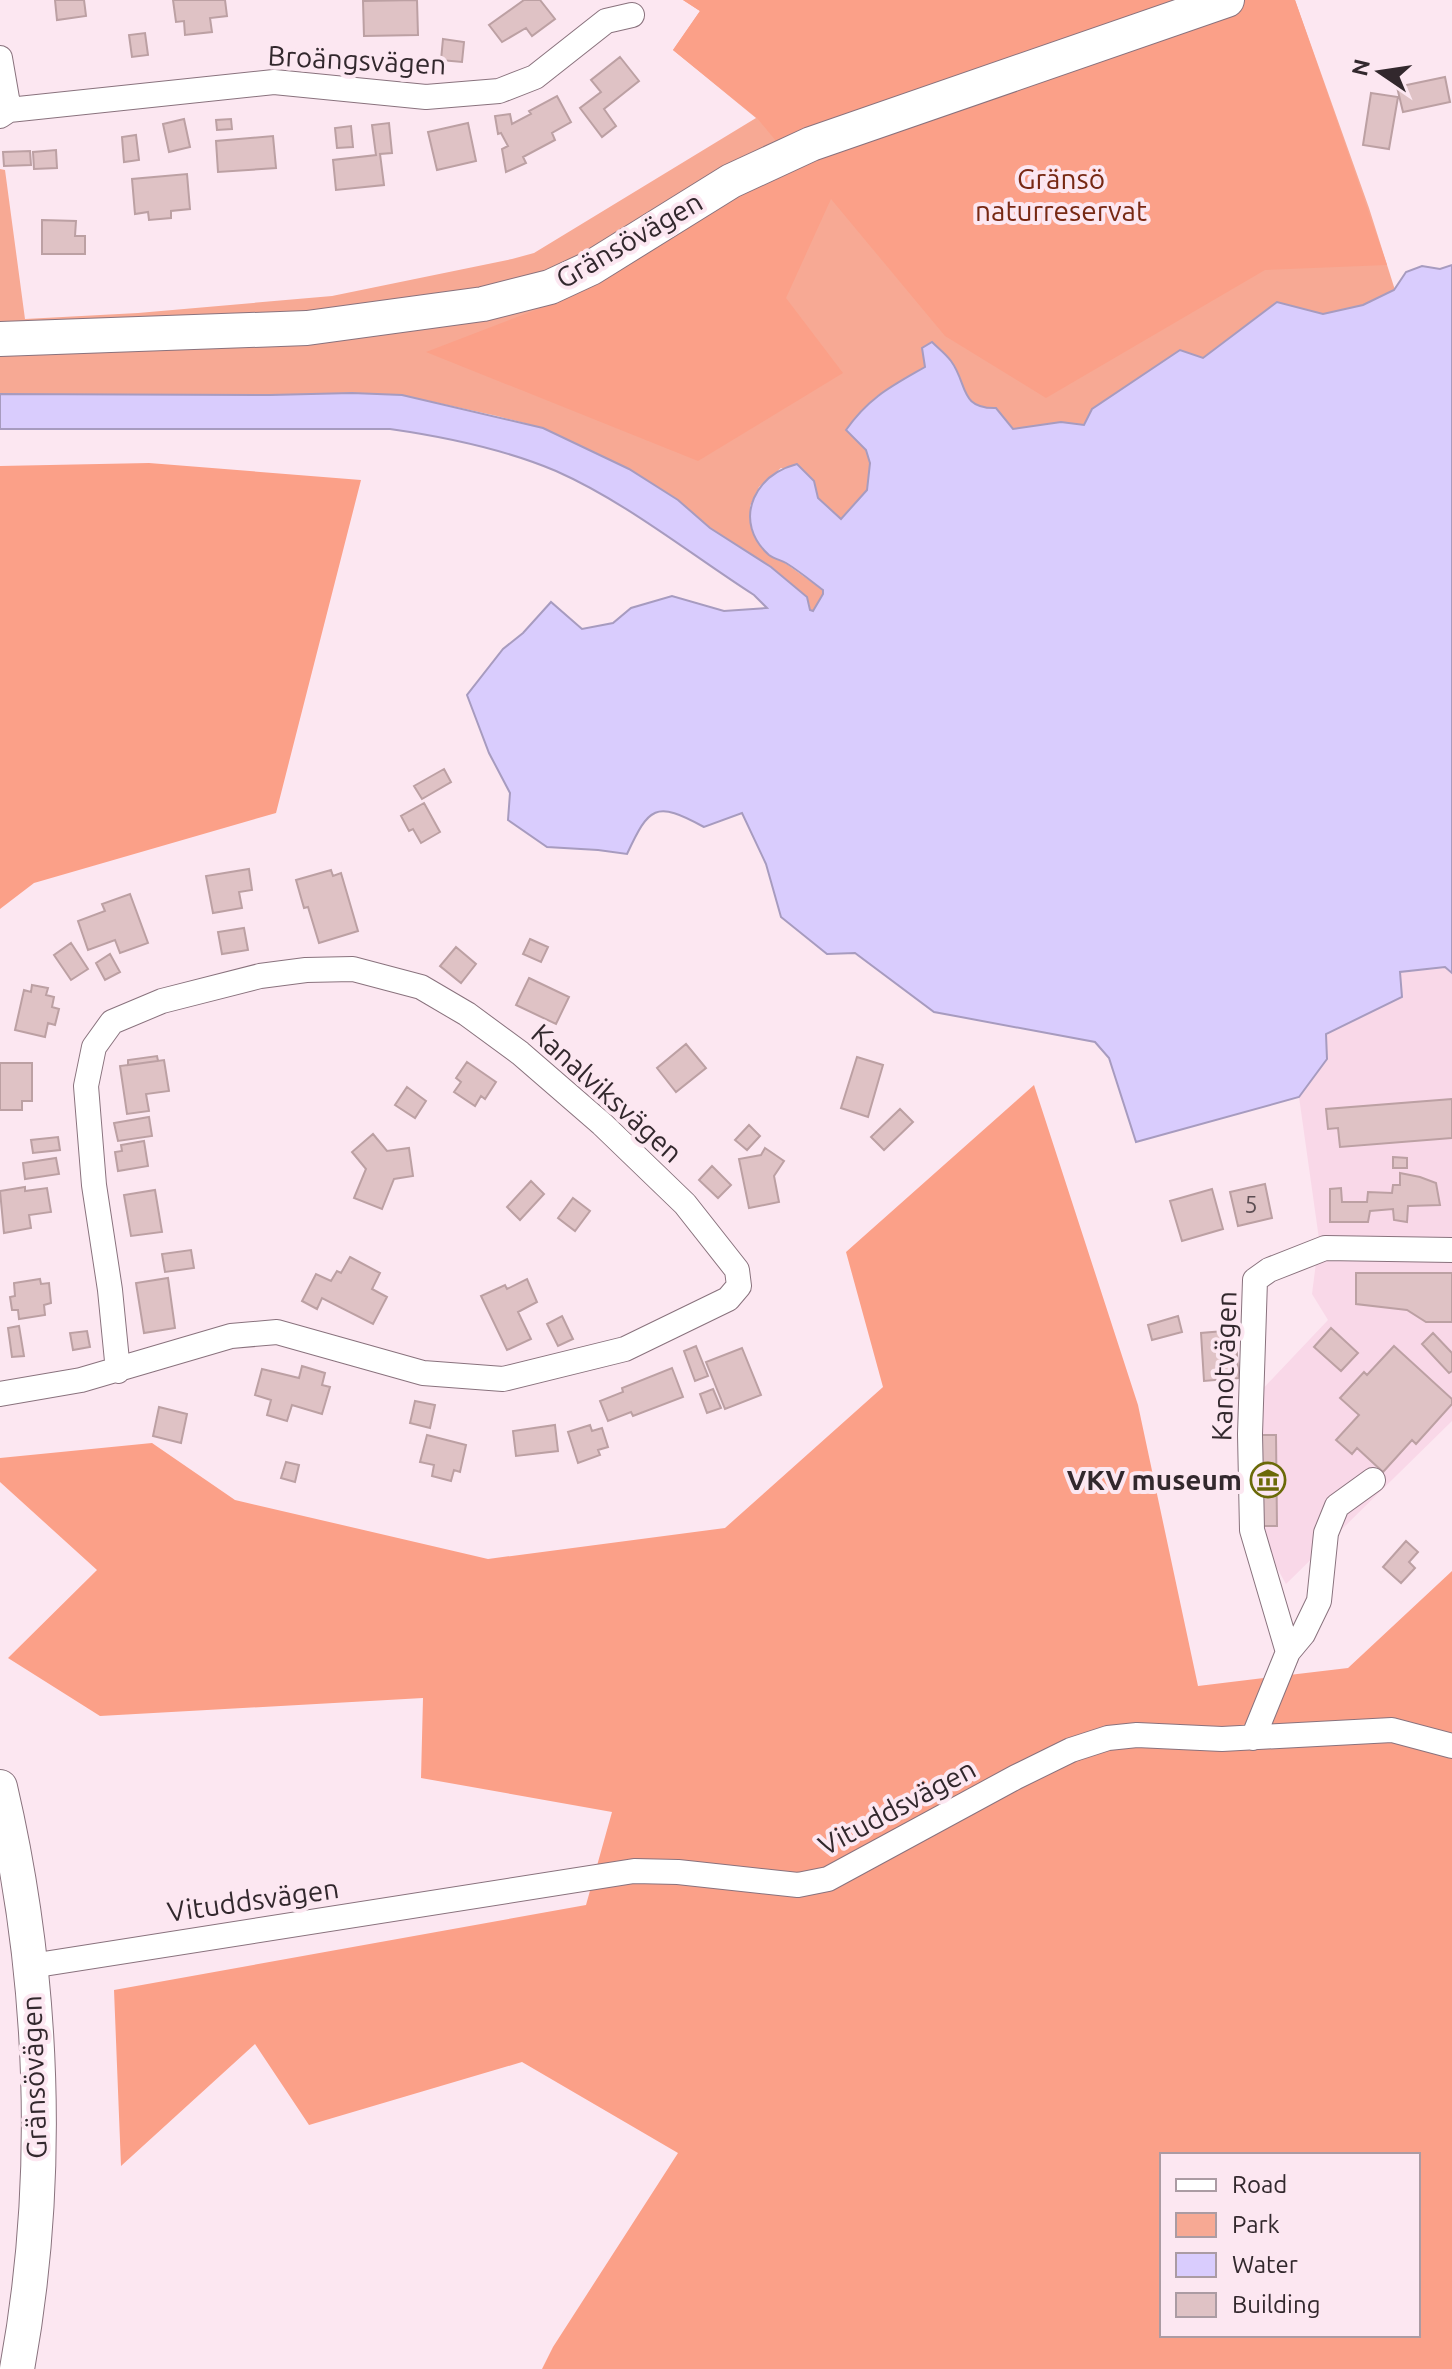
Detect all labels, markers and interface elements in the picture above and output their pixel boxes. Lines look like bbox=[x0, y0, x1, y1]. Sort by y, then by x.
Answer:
north arrow bbox=[1340, 32, 1420, 112]
street label: Broängsvägen bbox=[267, 39, 447, 80]
text: N bbox=[1346, 57, 1374, 78]
park label: Gränsö naturreservat bbox=[975, 163, 1147, 226]
street label: Gränsövägen bbox=[550, 185, 707, 294]
street label: Kanalviksvägen bbox=[526, 1017, 689, 1168]
house number: 5 bbox=[1244, 1191, 1258, 1218]
street label: Kanotvägen bbox=[1205, 1290, 1242, 1442]
museum icon: VKV museum bbox=[1249, 1461, 1287, 1499]
place label: VKV museum bbox=[1067, 1464, 1242, 1495]
street label: Vituddsvägen bbox=[813, 1752, 980, 1861]
street label: Vituddsvägen bbox=[165, 1872, 341, 1927]
street label: Gränsövägen bbox=[15, 1995, 52, 2159]
legend bbox=[1160, 2153, 1420, 2337]
text: Road bbox=[1232, 2171, 1287, 2198]
text: Park bbox=[1232, 2211, 1280, 2238]
text: Water bbox=[1232, 2251, 1298, 2278]
text: Building bbox=[1232, 2291, 1320, 2318]

